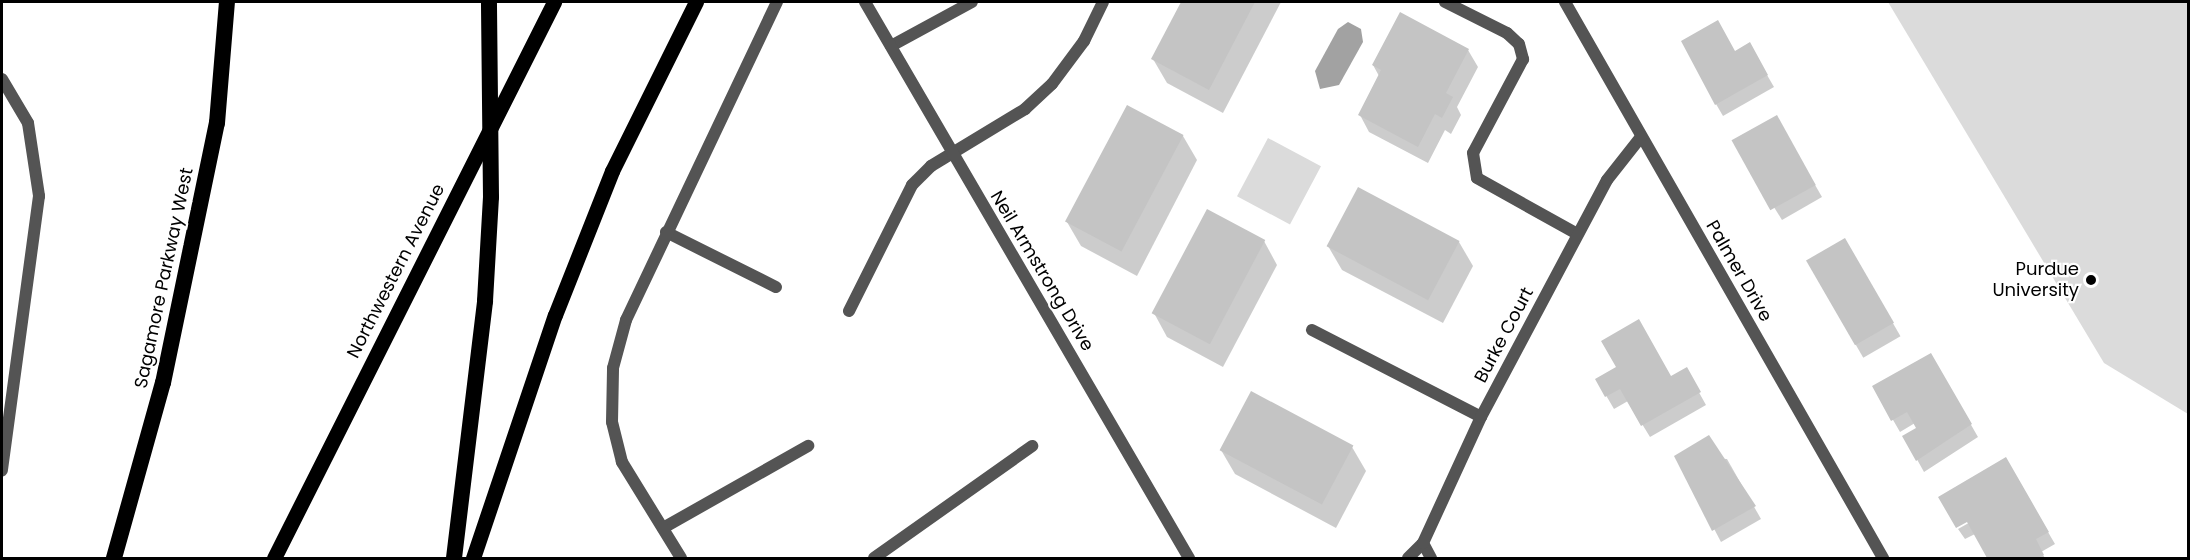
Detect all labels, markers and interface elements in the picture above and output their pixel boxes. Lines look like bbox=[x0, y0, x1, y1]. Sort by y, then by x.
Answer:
street label: Sagamore Parkway West bbox=[130, 166, 198, 390]
street label: Northwestern Avenue bbox=[343, 180, 449, 362]
street label: Neil Armstrong Drive bbox=[986, 187, 1098, 355]
street label: Palmer Drive bbox=[1701, 217, 1777, 325]
place label: Purdue University bbox=[1992, 259, 2079, 302]
marker: Purdue University bbox=[2084, 273, 2098, 287]
street label: Burke Court bbox=[1470, 284, 1538, 386]

